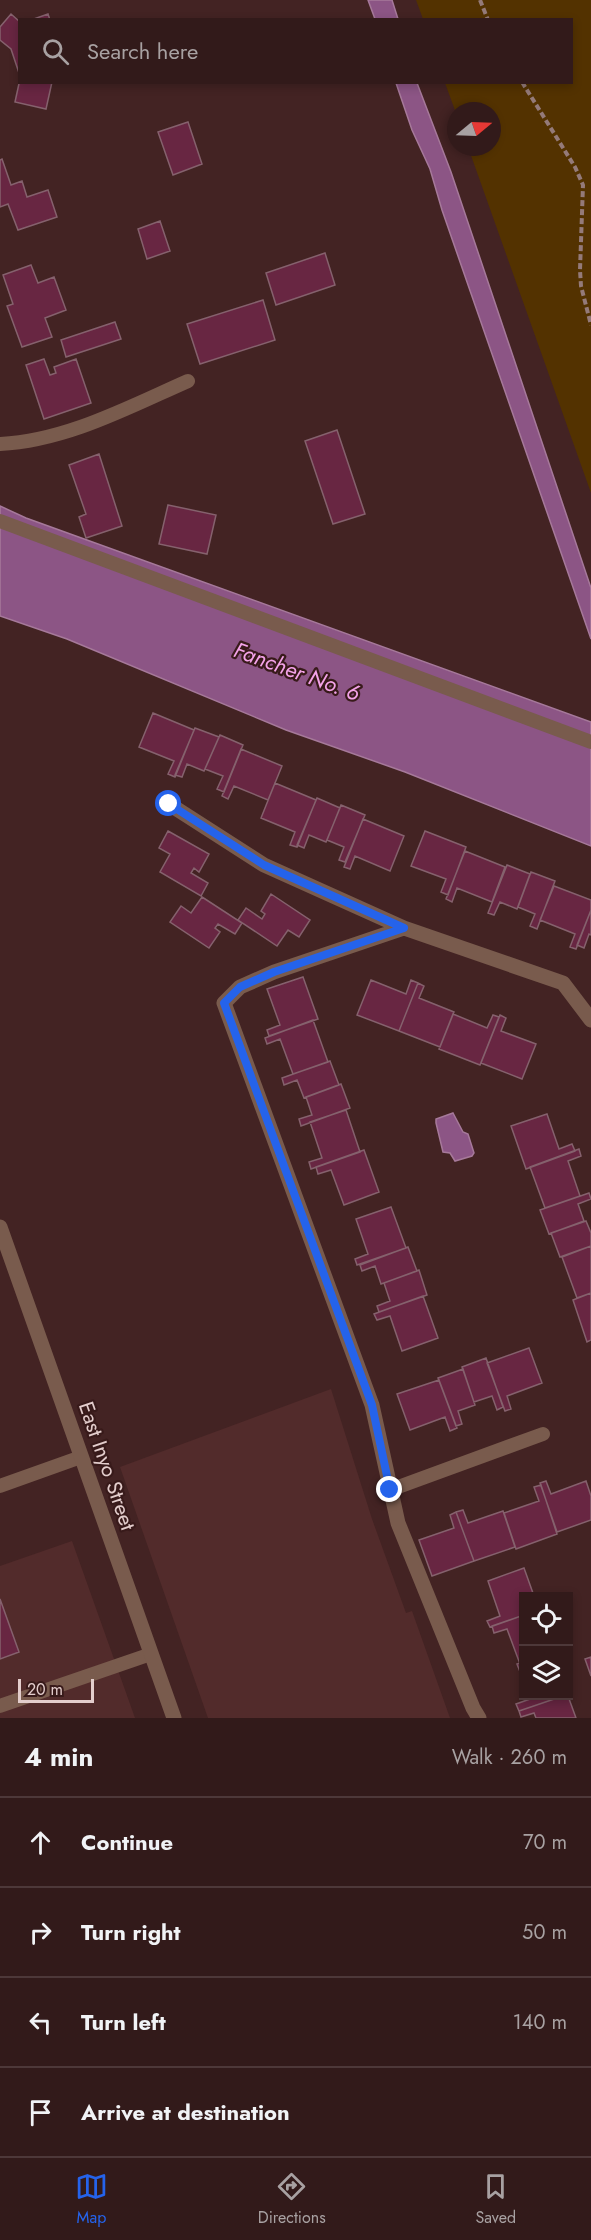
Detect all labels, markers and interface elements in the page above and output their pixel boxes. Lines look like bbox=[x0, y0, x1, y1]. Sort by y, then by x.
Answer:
search box bbox=[18, 18, 573, 84]
icon: search bbox=[39, 35, 72, 68]
text: Search here bbox=[87, 35, 198, 67]
north arrow bbox=[447, 102, 501, 156]
water label: Fancher No. 6 bbox=[229, 633, 365, 709]
route start bbox=[155, 790, 181, 816]
street label: East Inyo Street bbox=[71, 1398, 143, 1534]
route end bbox=[376, 1476, 402, 1502]
map controls bbox=[519, 1592, 573, 1700]
button: locate bbox=[519, 1592, 573, 1646]
button: layers bbox=[519, 1646, 573, 1700]
scale bar bbox=[18, 1676, 94, 1704]
text: 20 m bbox=[27, 1678, 63, 1701]
text: 4 min bbox=[24, 1738, 93, 1776]
text: Walk · 260 m bbox=[452, 1743, 567, 1772]
icon: ahead bbox=[24, 1826, 57, 1859]
text: Continue bbox=[81, 1826, 173, 1858]
text: 70 m bbox=[523, 1828, 567, 1857]
icon: right bbox=[24, 1916, 57, 1949]
text: Turn right bbox=[81, 1916, 181, 1948]
text: 50 m bbox=[522, 1918, 567, 1947]
icon: left bbox=[24, 2006, 57, 2039]
text: Turn left bbox=[81, 2006, 166, 2038]
text: 140 m bbox=[513, 2008, 567, 2037]
icon: arrive bbox=[24, 2096, 57, 2129]
text: Arrive at destination bbox=[81, 2096, 290, 2128]
tab: Map bbox=[75, 2170, 108, 2229]
tab: Directions bbox=[258, 2170, 326, 2229]
tab: Saved bbox=[475, 2170, 516, 2229]

